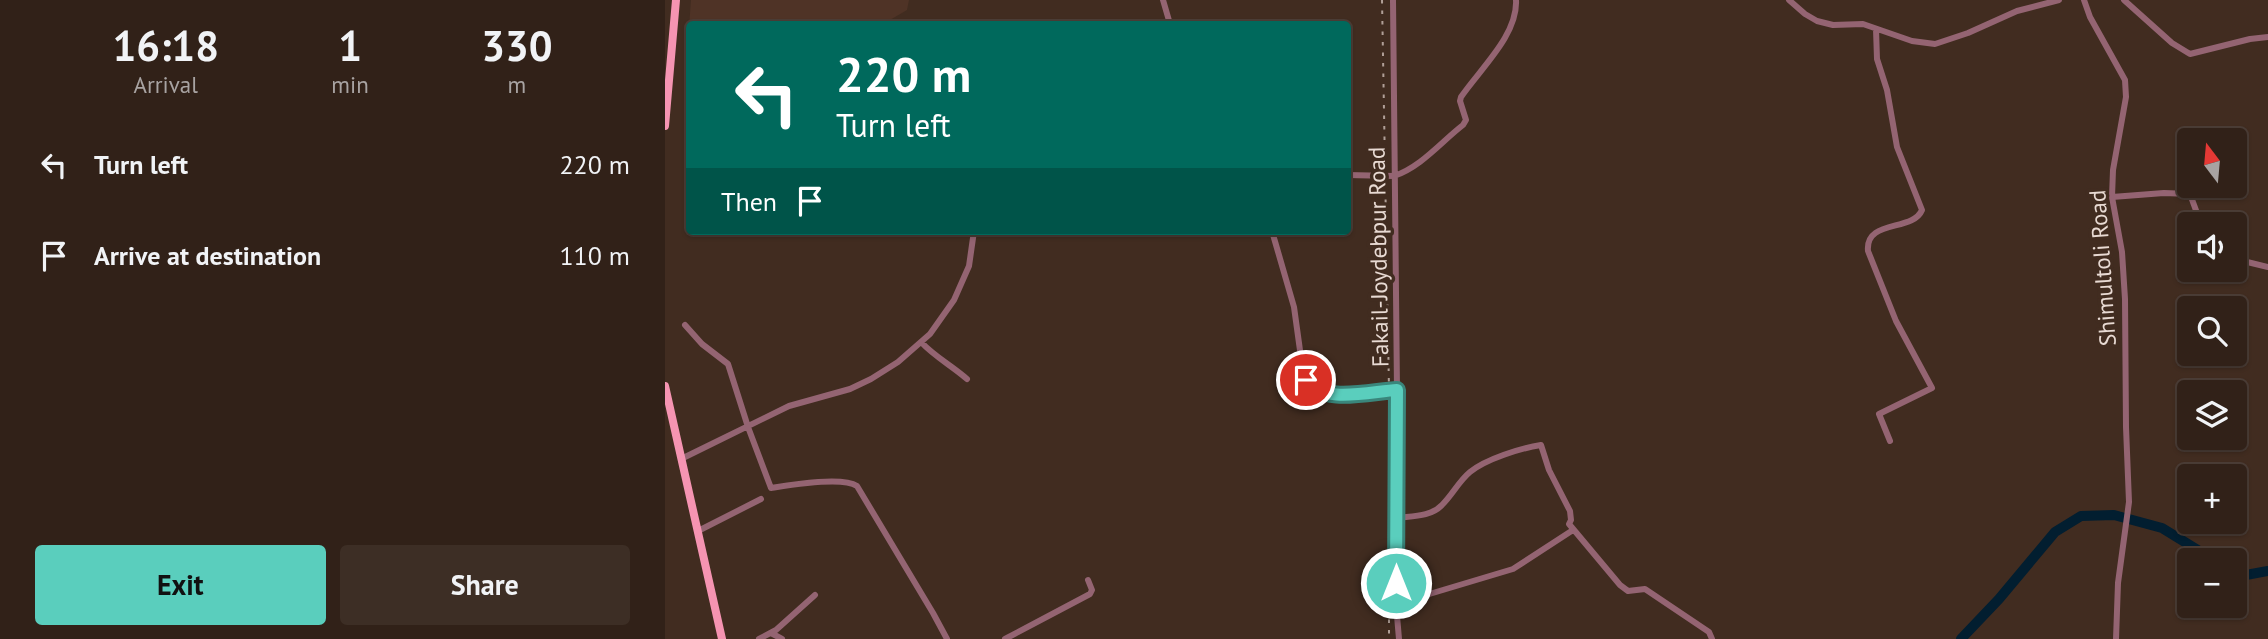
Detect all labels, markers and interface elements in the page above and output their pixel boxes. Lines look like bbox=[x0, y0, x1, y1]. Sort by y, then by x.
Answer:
text: 16:18 bbox=[112, 18, 219, 73]
text: 1 bbox=[338, 18, 362, 73]
text: 330 bbox=[481, 18, 553, 73]
text: 220 m bbox=[836, 42, 971, 106]
icon: left bbox=[721, 49, 812, 140]
text: Arrival bbox=[133, 70, 198, 99]
text: min bbox=[331, 70, 369, 99]
text: m bbox=[508, 70, 526, 99]
text: Turn left bbox=[836, 104, 951, 146]
north arrow bbox=[2177, 128, 2247, 198]
map controls bbox=[2177, 128, 2247, 618]
icon: left bbox=[35, 146, 73, 184]
street label: Fakail-Joydebpur Road bbox=[1362, 147, 1394, 367]
text: Turn left bbox=[94, 148, 188, 181]
text: 220 m bbox=[559, 148, 630, 181]
icon: arrive bbox=[791, 182, 829, 220]
text: Then bbox=[721, 185, 777, 218]
street label: Shimultoli Road bbox=[2082, 189, 2122, 347]
button: sound bbox=[2177, 212, 2247, 282]
icon: arrive bbox=[35, 237, 73, 275]
text: Arrive at destination bbox=[94, 239, 321, 272]
text: 110 m bbox=[559, 239, 630, 272]
button: search bbox=[2177, 296, 2247, 366]
pin bbox=[1276, 350, 1336, 410]
icon: arrive bbox=[1287, 361, 1325, 399]
button: layers bbox=[2177, 380, 2247, 450]
button: + bbox=[2177, 464, 2247, 534]
button: Exit bbox=[35, 545, 326, 625]
button: Share bbox=[340, 545, 630, 625]
position arrow bbox=[1359, 546, 1433, 620]
button: − bbox=[2177, 548, 2247, 618]

